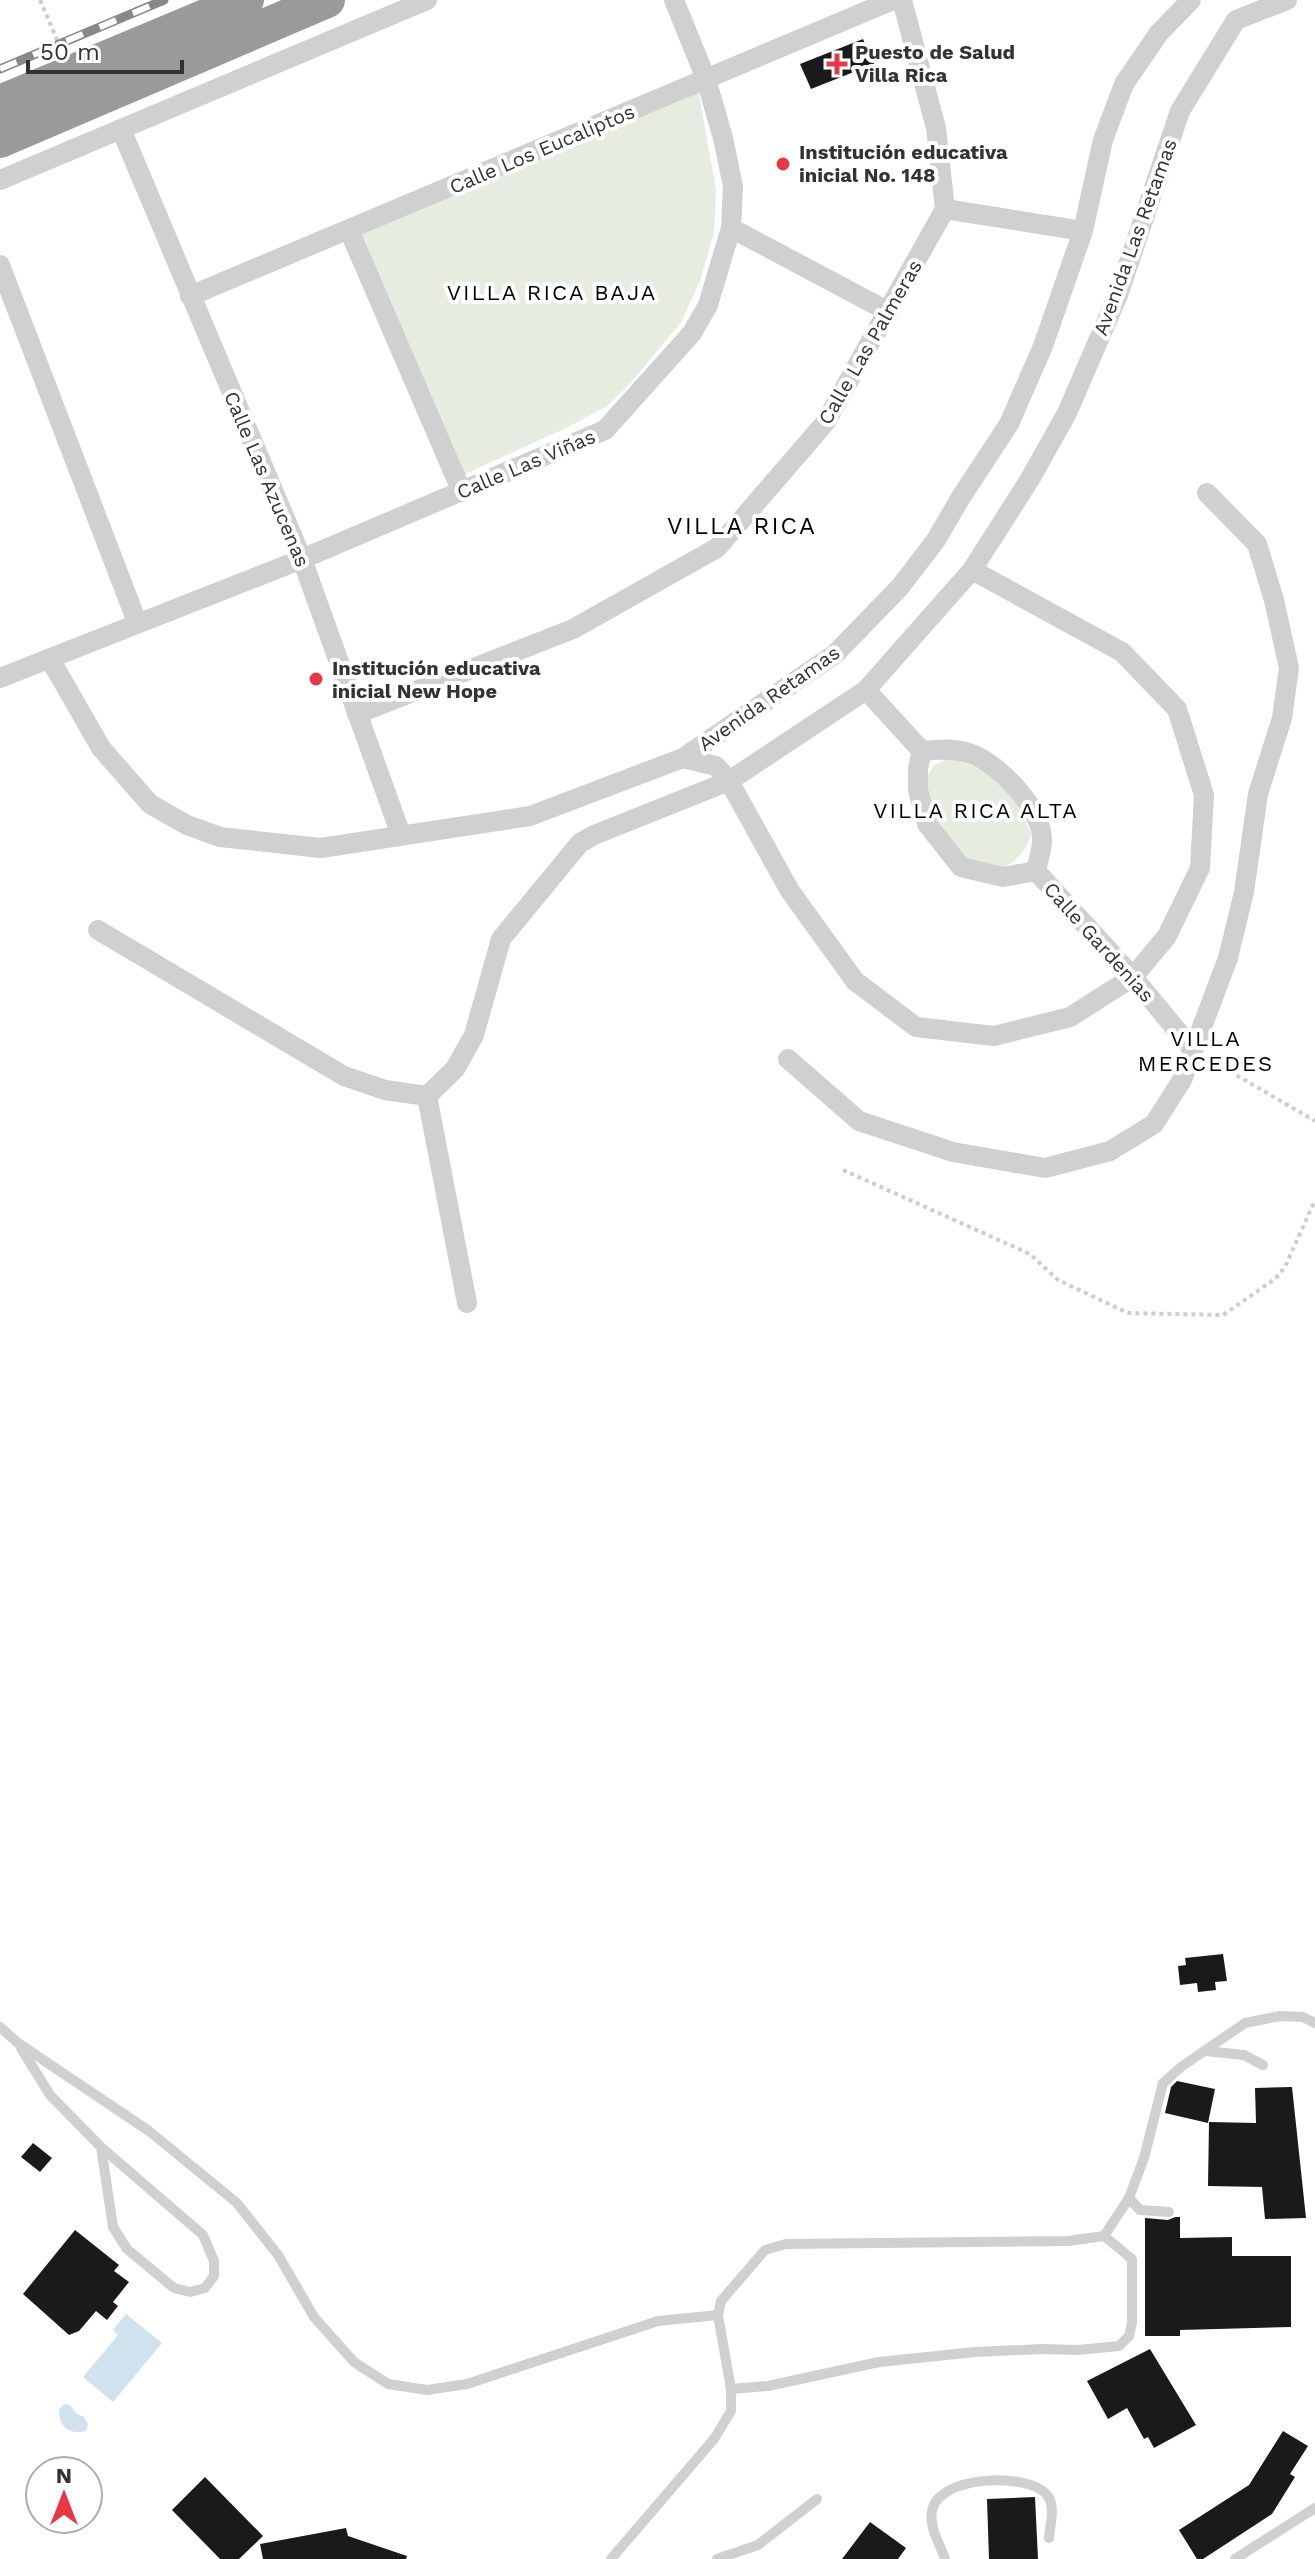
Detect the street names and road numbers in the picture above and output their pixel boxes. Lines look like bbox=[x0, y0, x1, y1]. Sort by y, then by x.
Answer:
street label: Calle Los Eucaliptos bbox=[446, 99, 638, 199]
street label: Avenida Las Retamas bbox=[1088, 135, 1182, 339]
street label: Calle Las Palmeras bbox=[813, 255, 927, 429]
street label: Calle Las Azucenas bbox=[219, 387, 315, 571]
street label: Calle Las Viñas bbox=[453, 424, 599, 504]
street label: Avenida Retamas bbox=[694, 640, 844, 756]
street label: Calle Gardenias bbox=[1039, 877, 1159, 1007]

